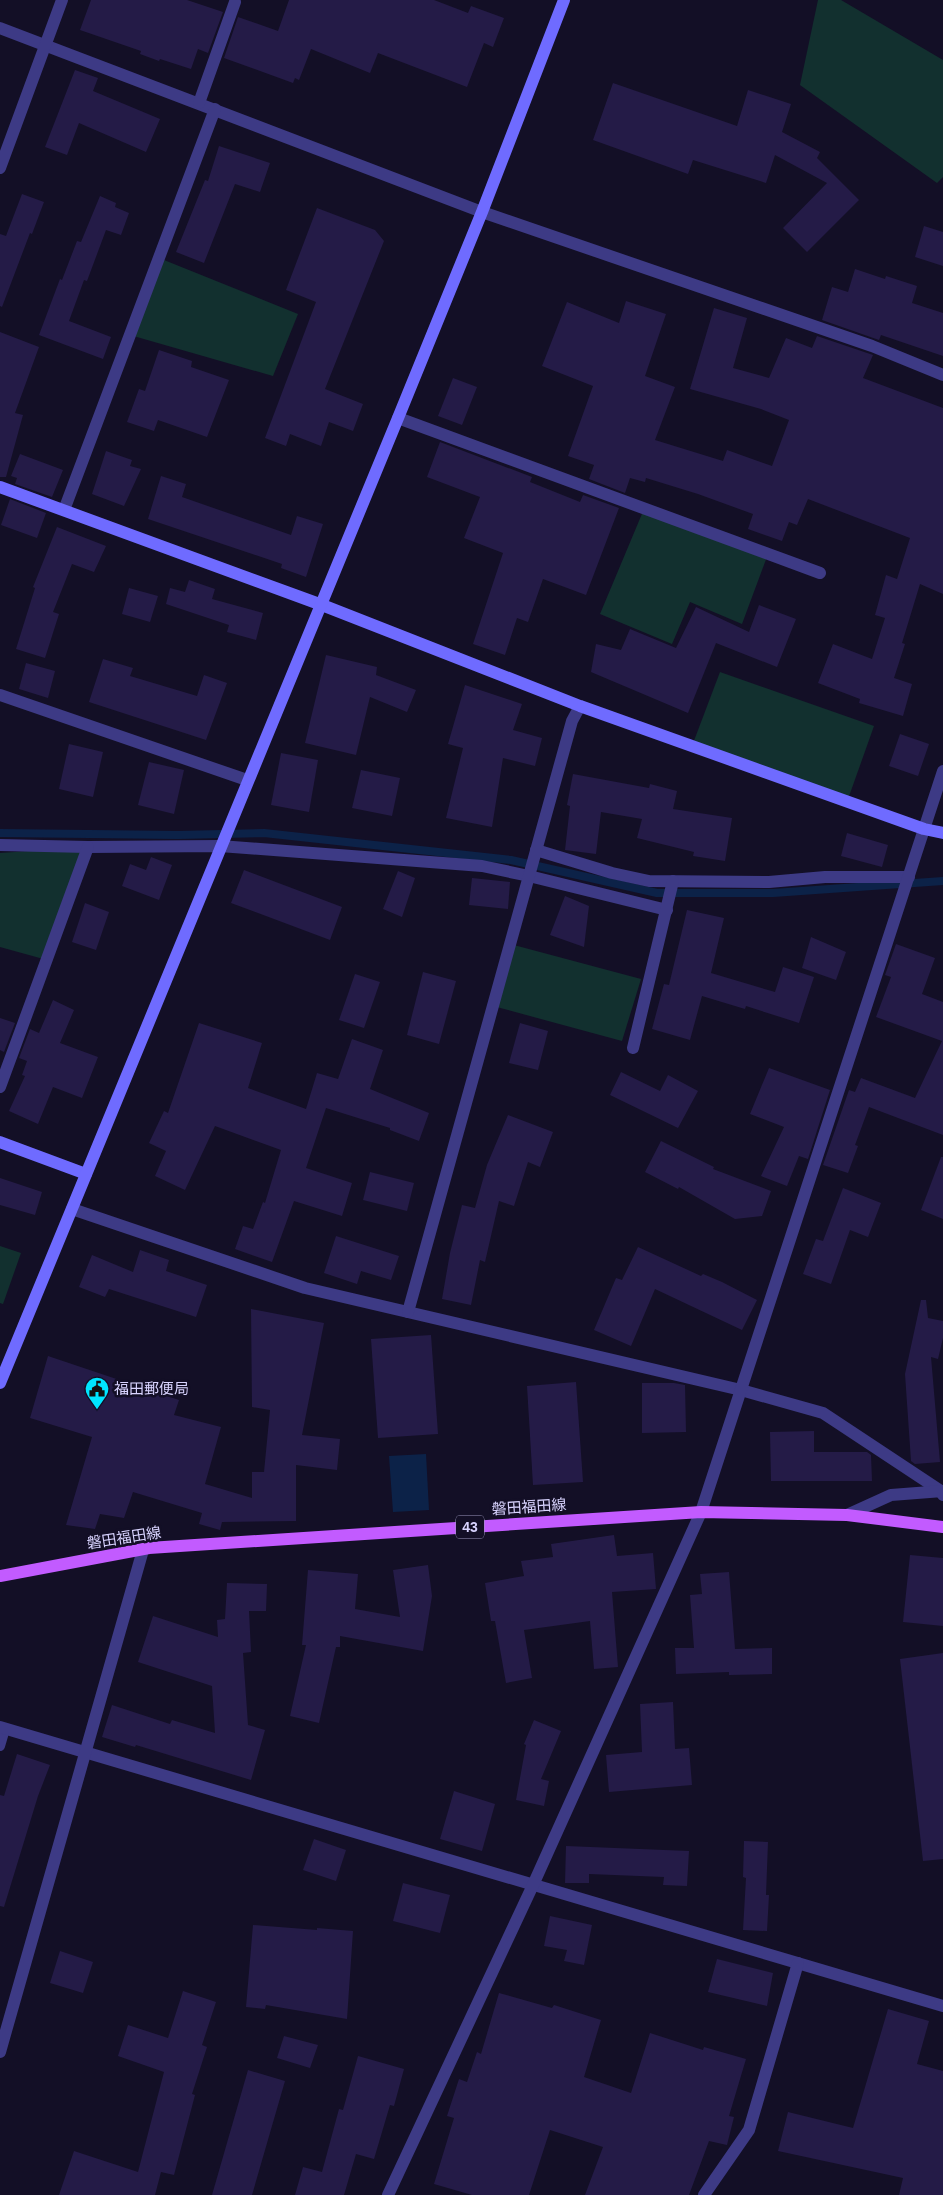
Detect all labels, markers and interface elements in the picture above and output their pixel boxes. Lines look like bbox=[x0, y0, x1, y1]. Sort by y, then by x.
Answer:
public building icon: 福田郵便局 bbox=[84, 1376, 110, 1410]
place label: 福田郵便局 bbox=[114, 1380, 189, 1397]
street label: 磐田福田線 bbox=[491, 1495, 567, 1518]
road number: 43 bbox=[456, 1515, 484, 1538]
street label: 磐田福田線 bbox=[86, 1523, 162, 1552]

